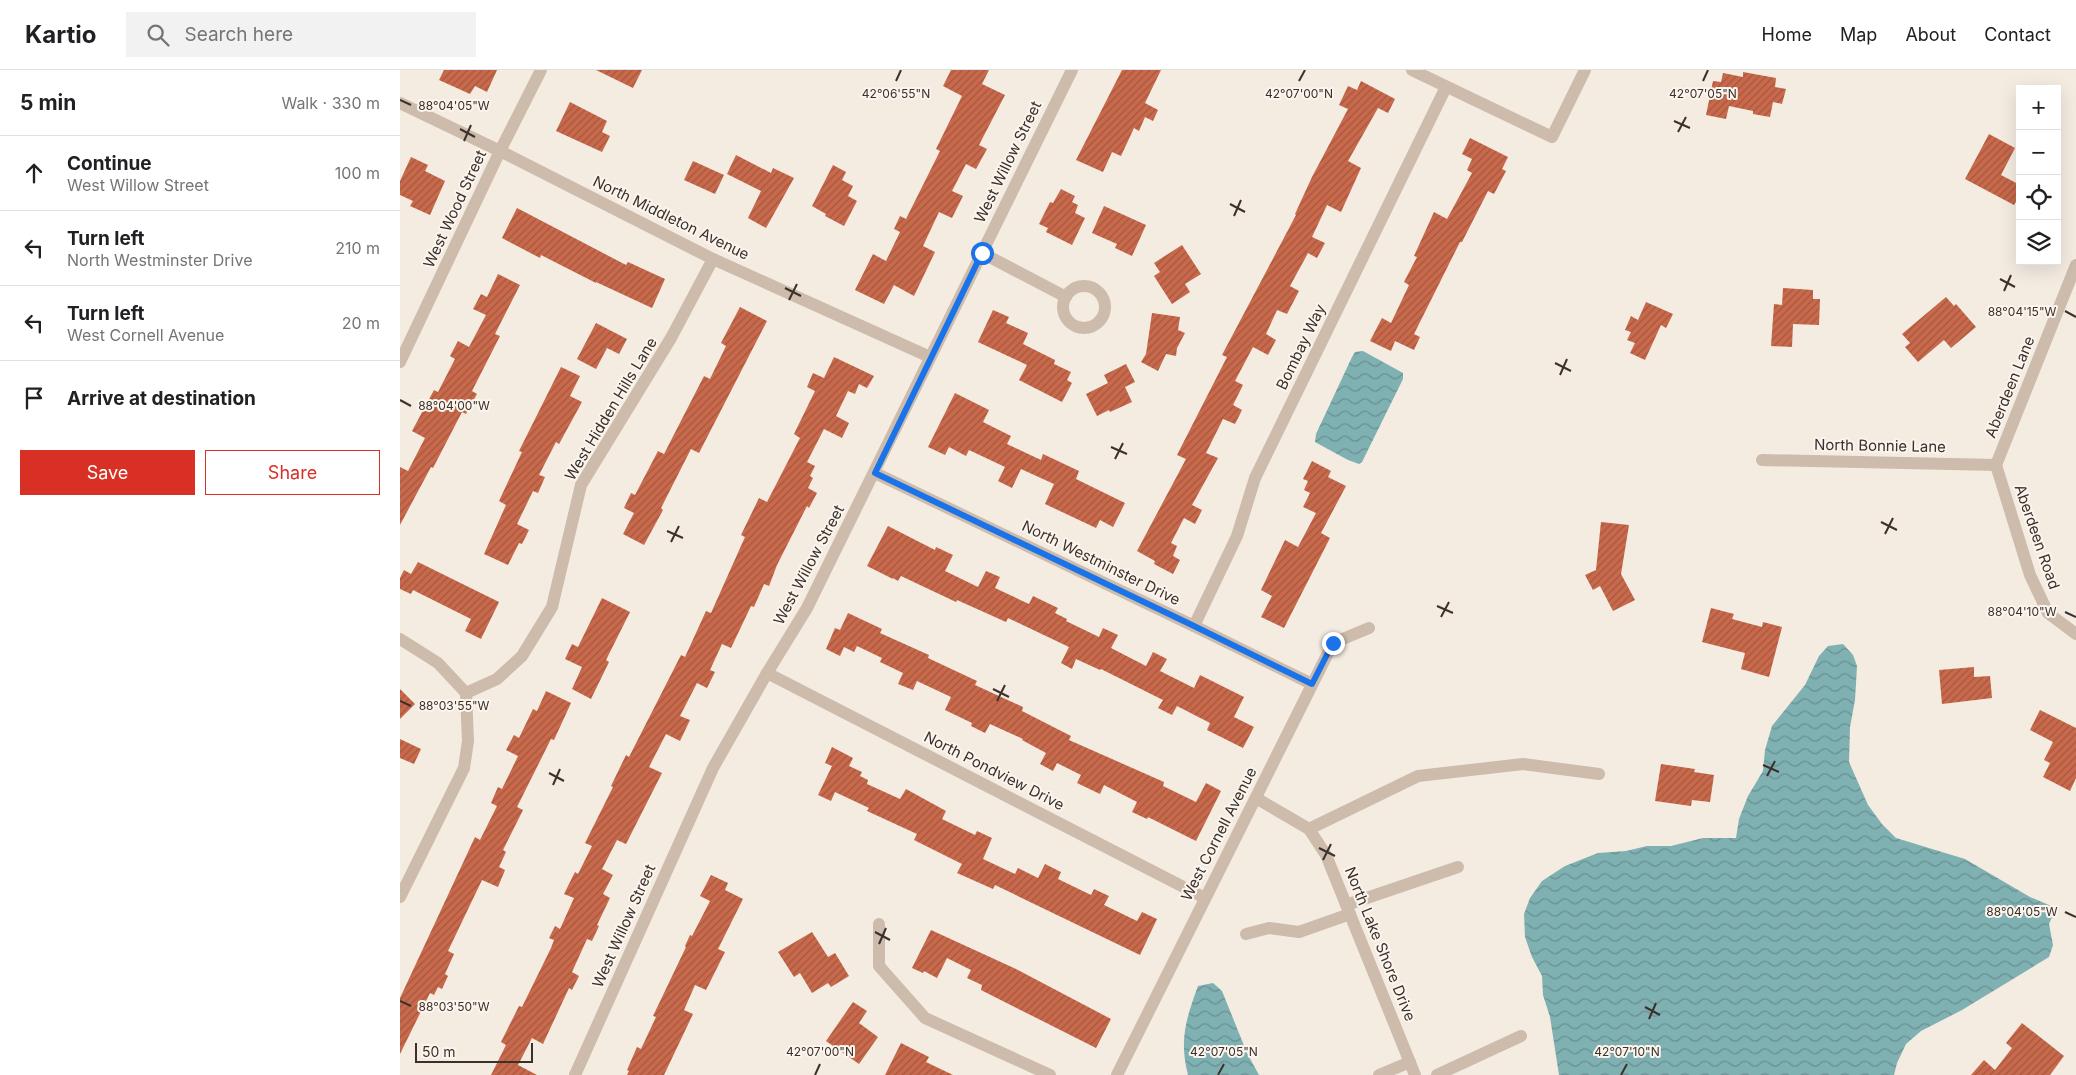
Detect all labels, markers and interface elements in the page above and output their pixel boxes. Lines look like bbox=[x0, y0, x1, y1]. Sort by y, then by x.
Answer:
search box bbox=[126, 12, 476, 57]
text: Kartio bbox=[25, 20, 96, 49]
icon: search bbox=[144, 21, 172, 49]
text: Search here bbox=[184, 23, 293, 46]
text: Home bbox=[1762, 24, 1812, 45]
text: Map bbox=[1840, 24, 1877, 45]
text: About bbox=[1905, 24, 1956, 45]
text: Contact bbox=[1984, 24, 2051, 45]
map controls bbox=[2016, 85, 2061, 265]
button: + bbox=[2016, 85, 2061, 130]
text: 42°06'55"N bbox=[862, 86, 930, 101]
text: 42°07'00"N bbox=[1265, 86, 1333, 101]
text: 42°07'05"N bbox=[1669, 86, 1737, 101]
text: 5 min bbox=[20, 90, 76, 115]
text: Walk · 330 m bbox=[281, 93, 380, 113]
text: 88°04'05"W bbox=[418, 98, 490, 113]
street label: West Willow Street bbox=[970, 98, 1045, 226]
button: − bbox=[2016, 130, 2061, 175]
street label: West Wood Street bbox=[419, 147, 490, 271]
text: Continue bbox=[67, 152, 152, 175]
icon: ahead bbox=[20, 159, 48, 187]
text: 100 m bbox=[335, 163, 380, 183]
street label: North Middleton Avenue bbox=[590, 171, 753, 264]
text: West Willow Street bbox=[67, 175, 209, 195]
button: locate bbox=[2016, 175, 2061, 220]
button: layers bbox=[2016, 220, 2061, 265]
text: Turn left bbox=[67, 227, 145, 250]
icon: left bbox=[20, 234, 48, 262]
text: 210 m bbox=[335, 238, 380, 258]
route start bbox=[971, 242, 994, 265]
text: North Westminster Drive bbox=[67, 250, 253, 270]
street label: Bombay Way bbox=[1272, 300, 1330, 393]
text: Turn left bbox=[67, 302, 145, 325]
text: 88°04'15"W bbox=[1988, 304, 2056, 319]
icon: left bbox=[20, 309, 48, 337]
text: 20 m bbox=[342, 313, 380, 333]
text: West Cornell Avenue bbox=[67, 325, 224, 345]
street label: Aberdeen Lane bbox=[1981, 333, 2039, 440]
street label: West Hidden Hills Lane bbox=[560, 334, 661, 484]
icon: arrive bbox=[20, 384, 48, 412]
text: Arrive at destination bbox=[67, 387, 256, 410]
text: 88°04'00"W bbox=[418, 398, 490, 413]
street label: North Bonnie Lane bbox=[1814, 435, 1946, 456]
button: Save bbox=[20, 450, 195, 495]
button: Share bbox=[205, 450, 380, 495]
street label: Aberdeen Road bbox=[2011, 482, 2064, 592]
street label: West Willow Street bbox=[769, 501, 848, 628]
street label: North Westminster Drive bbox=[1019, 516, 1184, 609]
text: 88°04'10"W bbox=[1988, 604, 2057, 619]
route end bbox=[1322, 632, 1345, 655]
text: 88°03'55"W bbox=[419, 698, 490, 713]
street label: North Pondview Drive bbox=[921, 727, 1068, 814]
street label: West Cornell Avenue bbox=[1177, 764, 1260, 904]
street label: West Willow Street bbox=[588, 861, 659, 990]
street label: North Lake Shore Drive bbox=[1341, 864, 1420, 1024]
text: 88°04'05"W bbox=[1986, 904, 2058, 919]
text: 88°03'50"W bbox=[419, 999, 490, 1014]
scale bar bbox=[415, 1040, 532, 1063]
text: 50 m bbox=[422, 1043, 456, 1060]
text: 42°07'00"N bbox=[786, 1044, 854, 1059]
text: 42°07'05"N bbox=[1190, 1044, 1258, 1059]
text: 42°07'10"N bbox=[1594, 1044, 1660, 1059]

